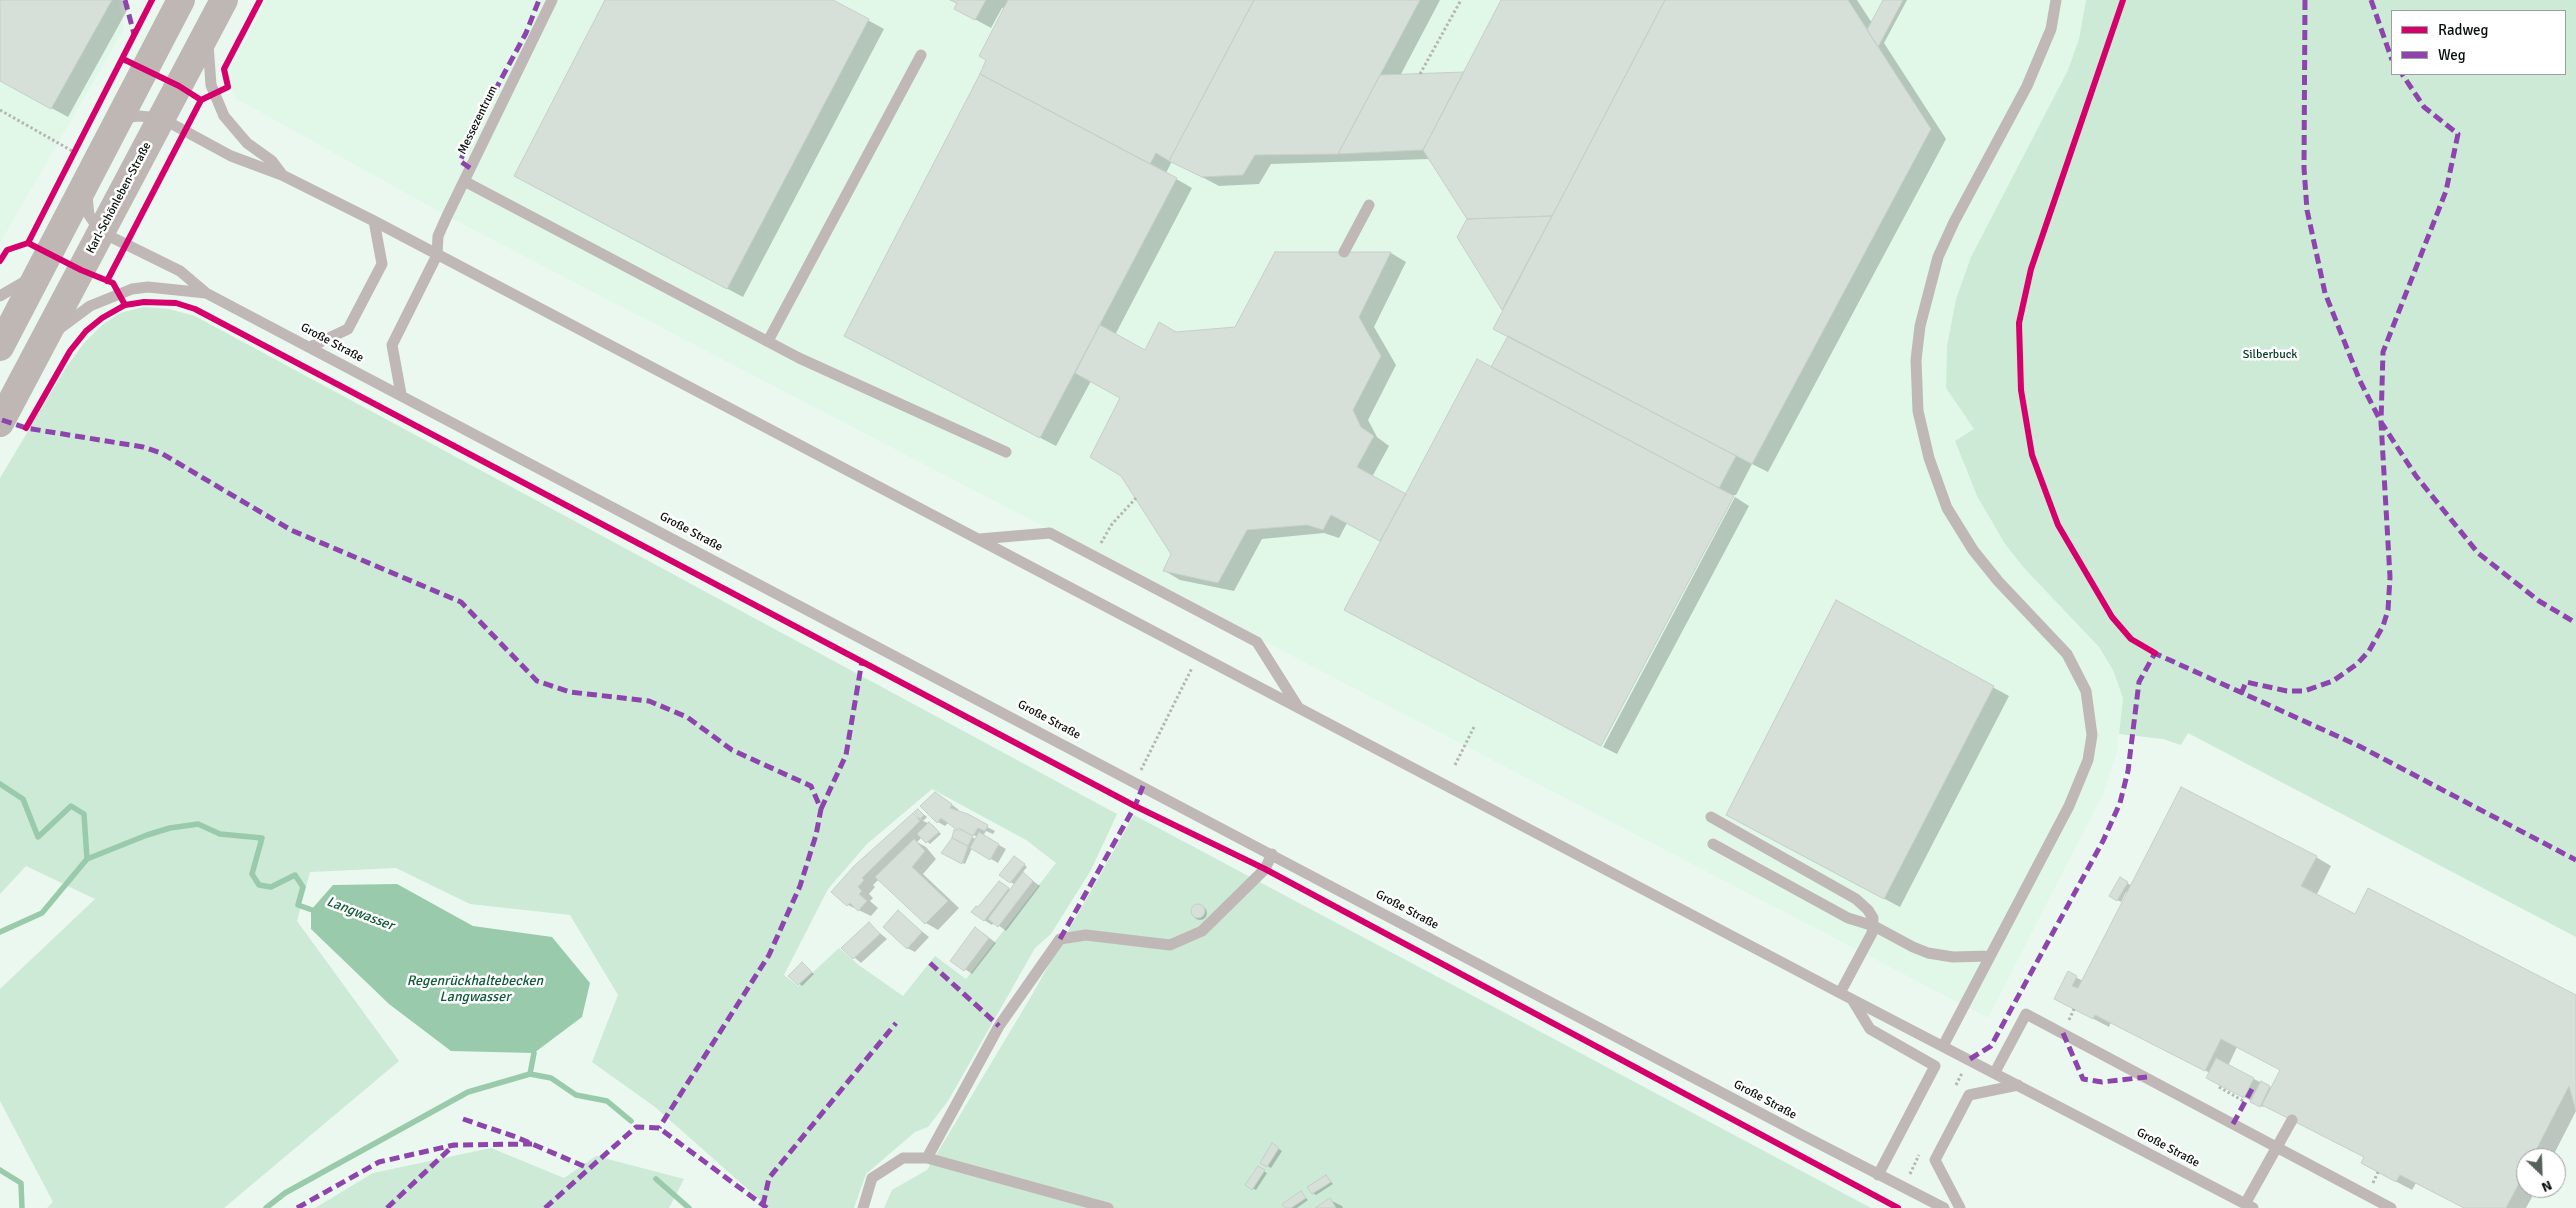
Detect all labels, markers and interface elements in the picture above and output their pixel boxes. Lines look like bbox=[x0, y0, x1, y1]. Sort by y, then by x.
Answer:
legend bbox=[2391, 10, 2566, 75]
text: Radweg bbox=[2438, 21, 2488, 39]
text: Weg bbox=[2438, 46, 2466, 64]
street label: Messezentrum bbox=[455, 83, 501, 157]
street label: Karl-Schönleben-Straße bbox=[83, 140, 155, 256]
street label: Große Straße bbox=[298, 320, 366, 366]
park label: Silberbuck bbox=[2243, 348, 2297, 362]
street label: Große Straße bbox=[657, 509, 725, 555]
street label: Große Straße bbox=[1015, 697, 1083, 743]
street label: Große Straße bbox=[1373, 887, 1441, 933]
water label: Langwasser bbox=[324, 893, 396, 935]
water label: Regenrückhaltebecken Langwasser bbox=[407, 973, 543, 1006]
street label: Große Straße bbox=[1731, 1077, 1799, 1123]
street label: Große Straße bbox=[2134, 1125, 2202, 1171]
north arrow bbox=[2516, 1148, 2566, 1198]
text: N bbox=[2539, 1176, 2555, 1196]

